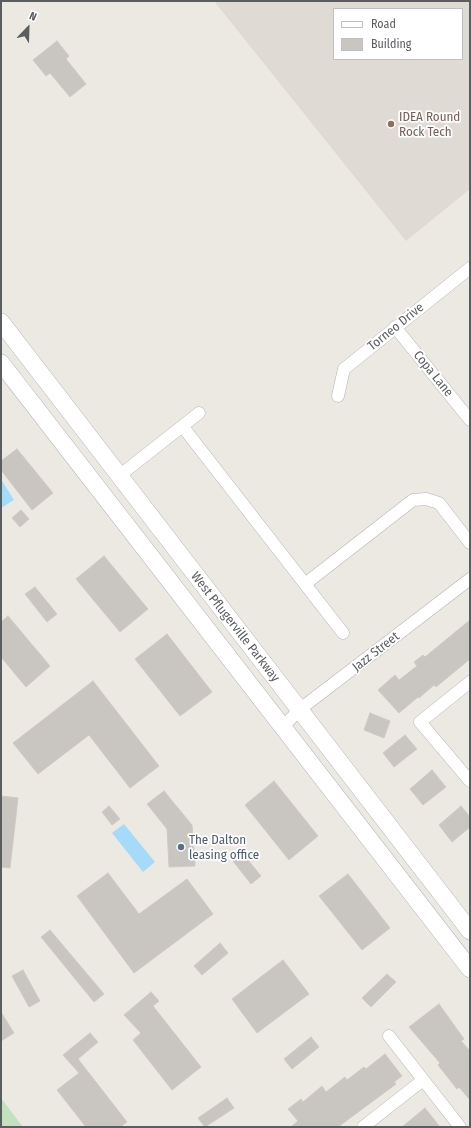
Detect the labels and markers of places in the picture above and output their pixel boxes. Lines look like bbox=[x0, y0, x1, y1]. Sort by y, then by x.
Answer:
place label: IDEA Round Rock Tech bbox=[399, 109, 460, 140]
marker: IDEA Round Rock Tech bbox=[386, 119, 396, 129]
place label: The Dalton leasing office bbox=[189, 832, 259, 863]
marker: The Dalton leasing office bbox=[176, 842, 186, 852]

